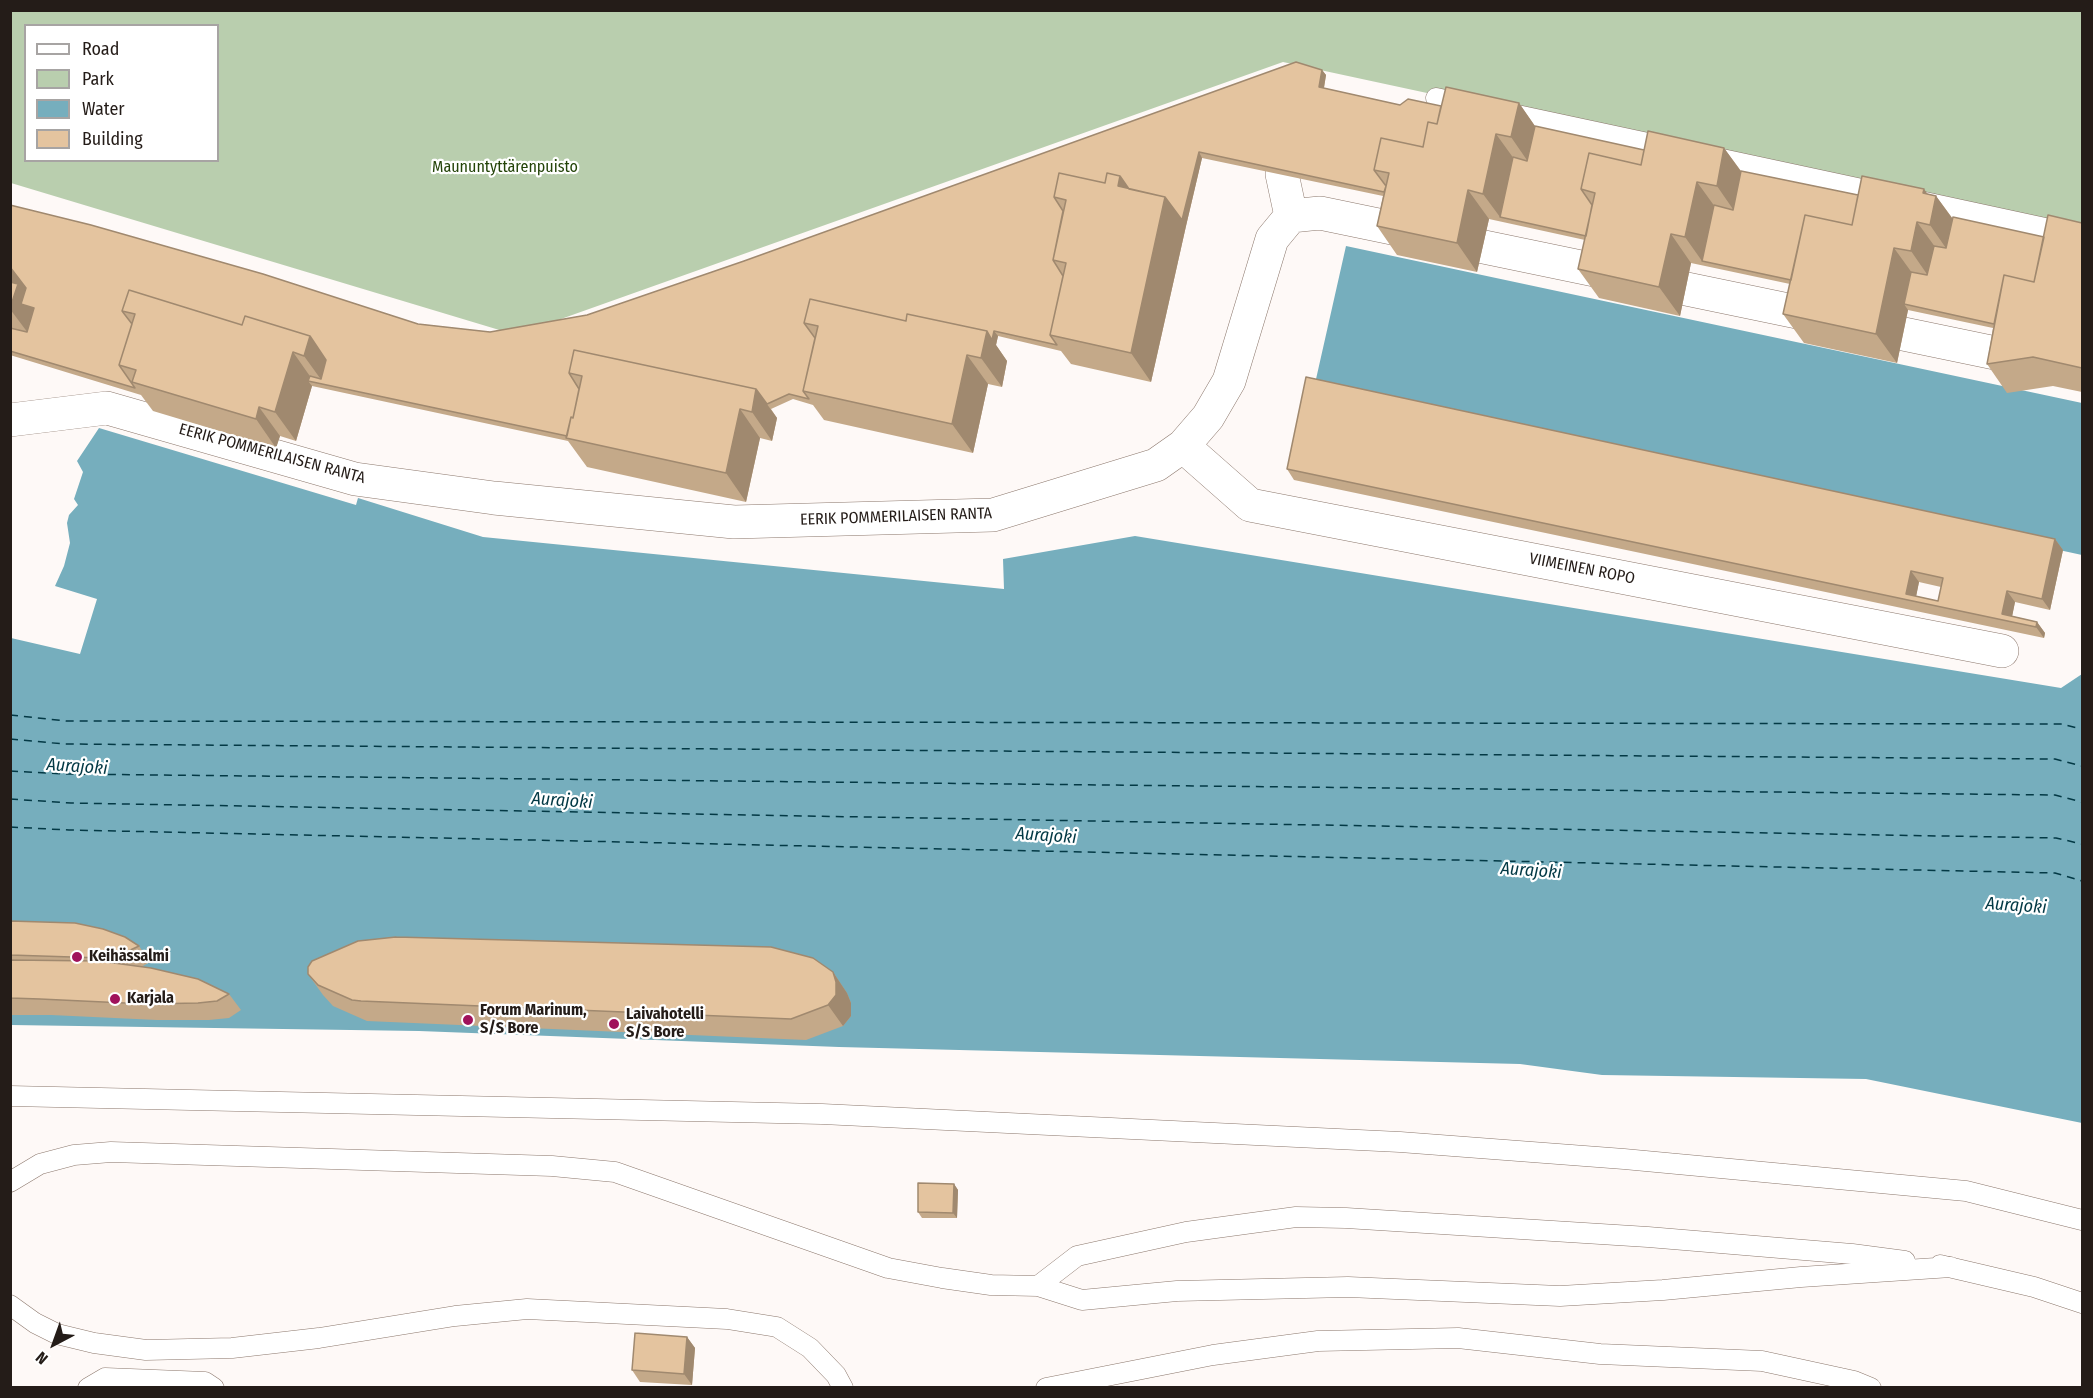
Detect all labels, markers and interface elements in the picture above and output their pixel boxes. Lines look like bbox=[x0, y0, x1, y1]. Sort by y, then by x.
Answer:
legend bbox=[24, 24, 219, 162]
text: Road bbox=[82, 38, 119, 60]
text: Park bbox=[82, 68, 114, 90]
text: Water bbox=[82, 98, 125, 120]
text: Building bbox=[82, 128, 143, 150]
park label: Maununtyttärenpuisto bbox=[432, 158, 578, 178]
street label: EERIK POMMERILAISEN RANTA bbox=[177, 420, 367, 488]
street label: EERIK POMMERILAISEN RANTA bbox=[800, 504, 992, 530]
street label: VIIMEINEN ROPO bbox=[1527, 549, 1637, 589]
water label: Aurajoki bbox=[46, 754, 108, 780]
water label: Aurajoki bbox=[531, 788, 593, 814]
water label: Aurajoki bbox=[1015, 823, 1077, 849]
water label: Aurajoki bbox=[1500, 858, 1562, 884]
water label: Aurajoki bbox=[1985, 893, 2047, 919]
place label: Keihässalmi bbox=[89, 947, 169, 967]
marker: Keihässalmi bbox=[70, 950, 84, 964]
place label: Karjala bbox=[127, 989, 174, 1009]
marker: Karjala bbox=[108, 992, 122, 1006]
place label: Forum Marinum, S/S Bore bbox=[480, 1001, 587, 1039]
place label: Laivahotelli S/S Bore bbox=[626, 1005, 704, 1043]
marker: Forum Marinum, S/S Bore bbox=[461, 1013, 475, 1027]
marker: Laivahotelli S/S Bore bbox=[607, 1017, 621, 1031]
north arrow bbox=[24, 1314, 84, 1374]
text: N bbox=[32, 1348, 52, 1368]

